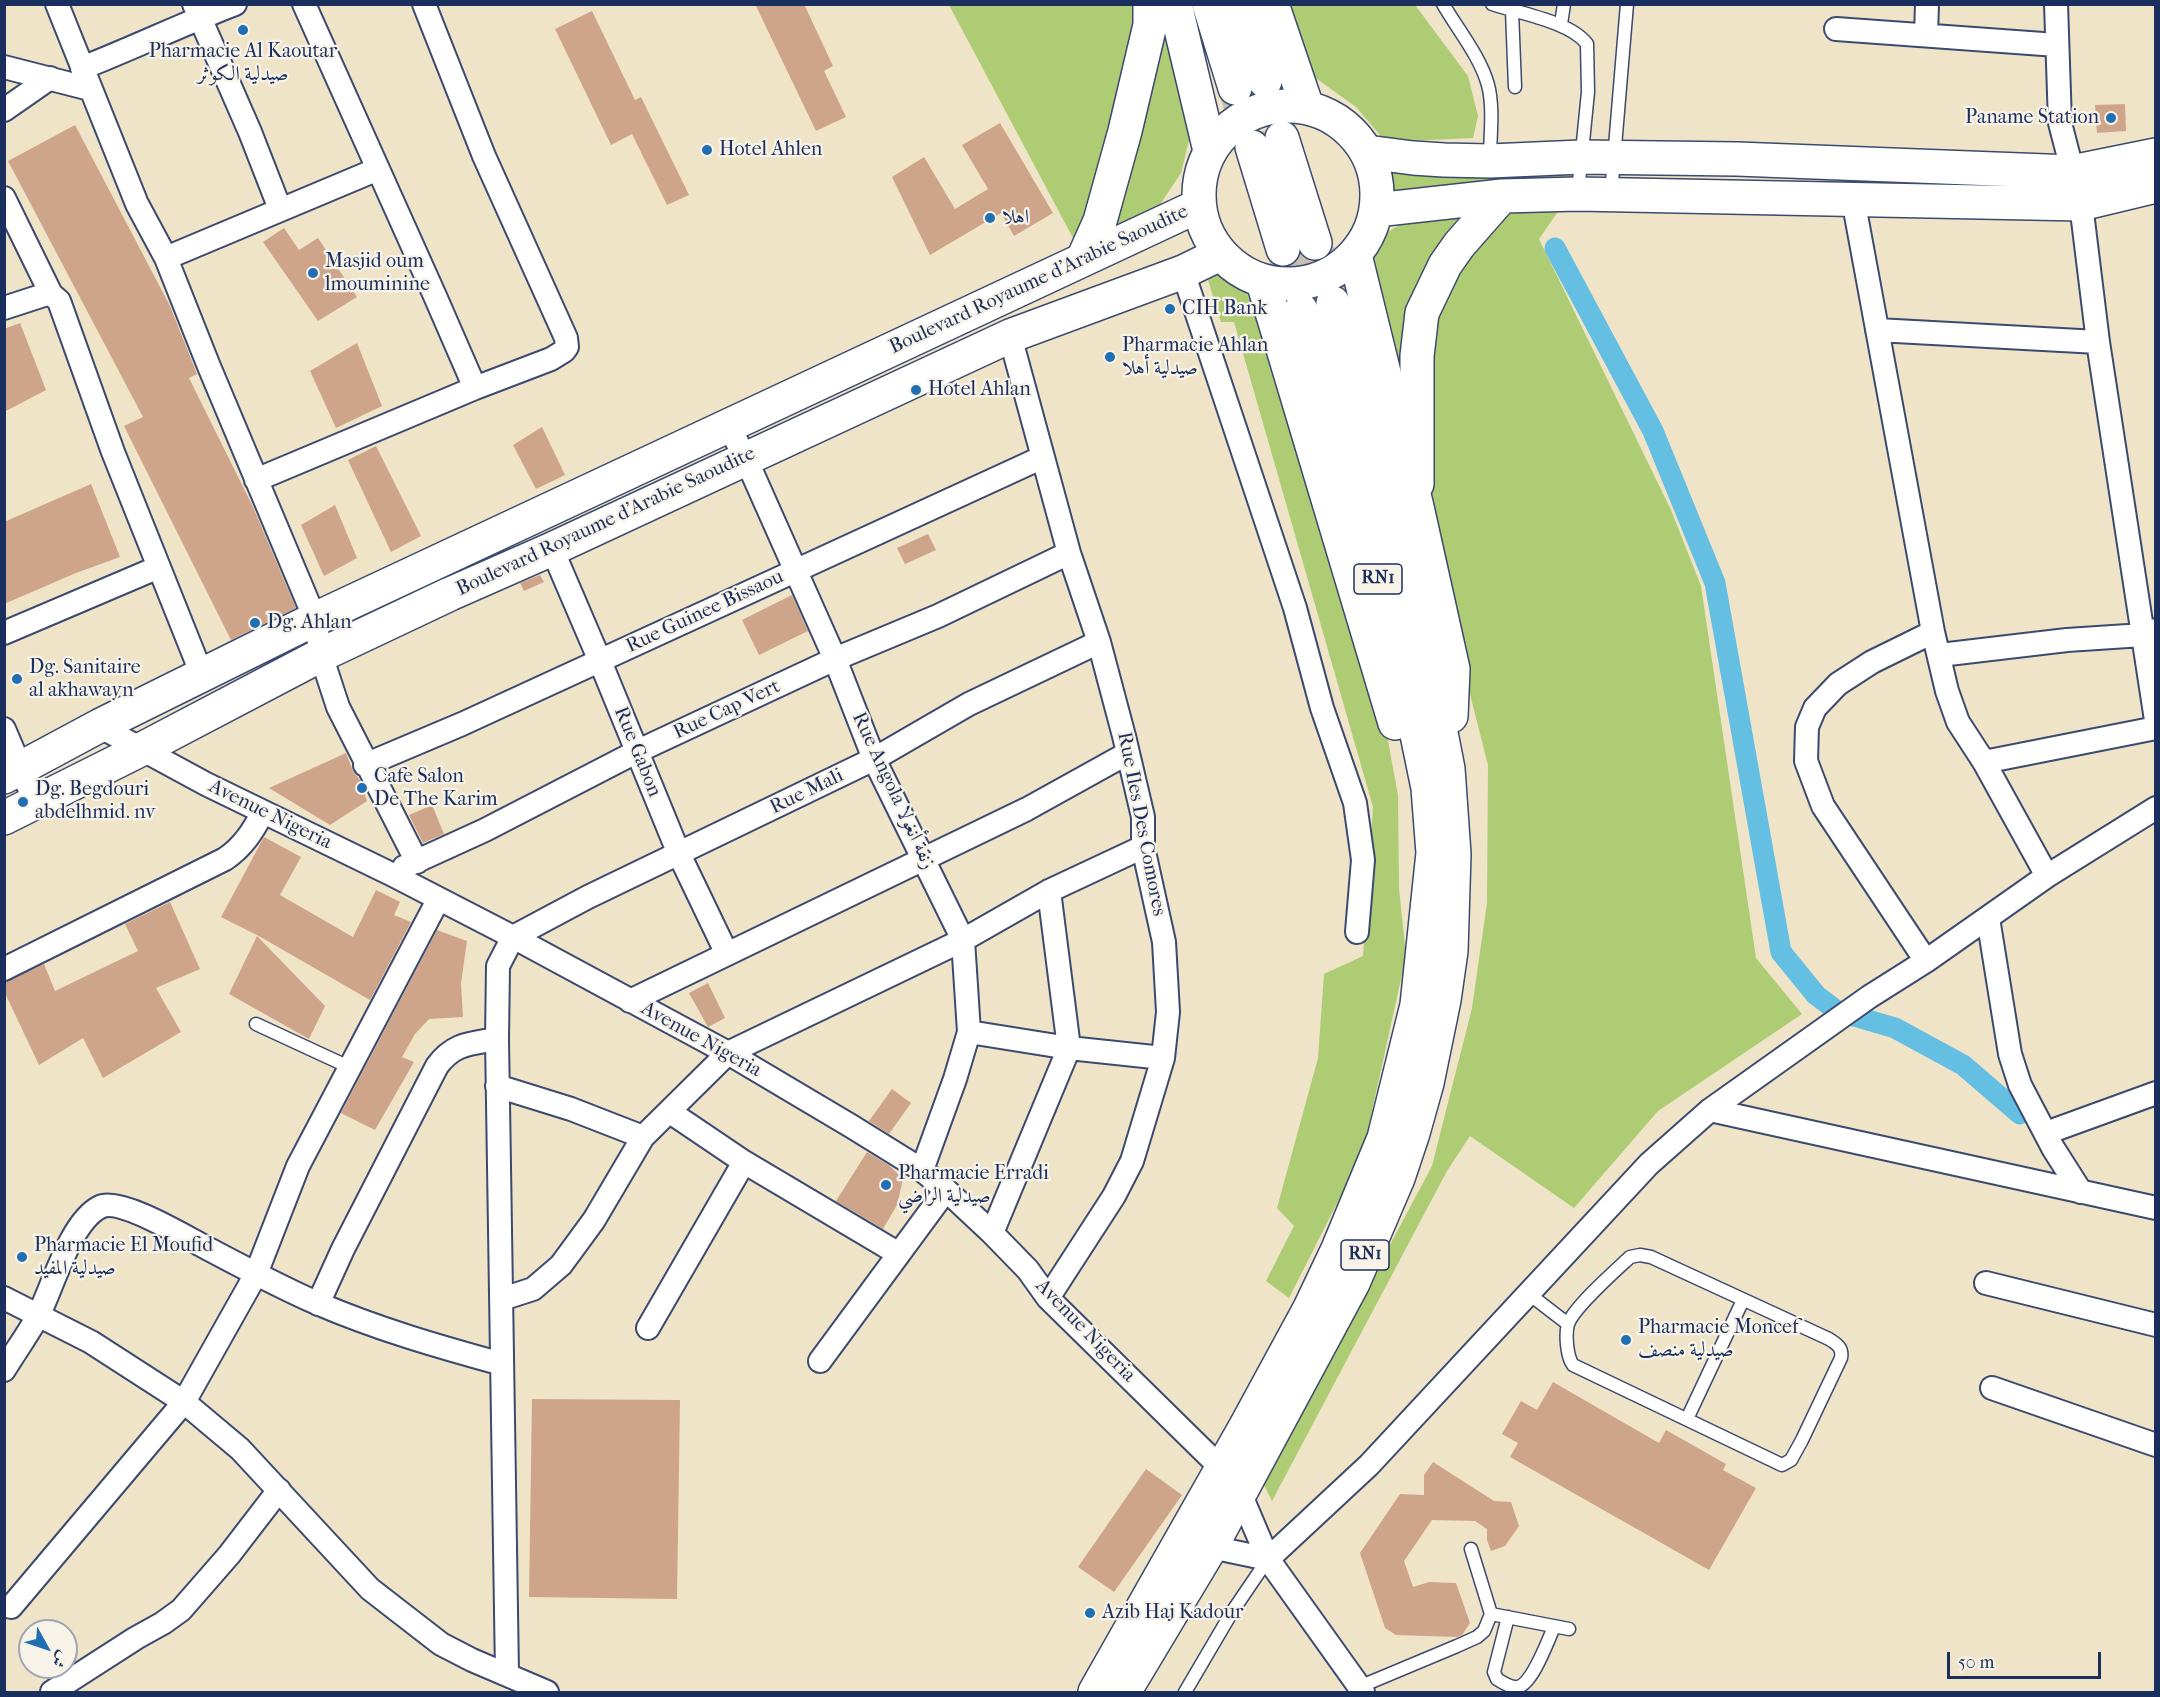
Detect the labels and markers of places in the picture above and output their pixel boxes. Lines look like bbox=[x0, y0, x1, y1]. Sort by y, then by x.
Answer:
marker: Pharmacie Al Kaoutar صيدلية الكوثر bbox=[236, 23, 250, 37]
place label: Pharmacie Al Kaoutar صيدلية الكوثر bbox=[149, 40, 337, 87]
place label: Paname Station bbox=[1965, 106, 2099, 130]
marker: Paname Station bbox=[2104, 111, 2118, 125]
place label: Hotel Ahlen bbox=[719, 138, 822, 162]
marker: Hotel Ahlen bbox=[700, 143, 714, 157]
place label: اهلا bbox=[1002, 206, 1029, 230]
marker: اهلا bbox=[983, 211, 997, 225]
place label: Masjid oum lmouminine bbox=[325, 250, 430, 297]
marker: Masjid oum lmouminine bbox=[306, 266, 320, 280]
place label: CIH Bank bbox=[1182, 297, 1268, 321]
marker: CIH Bank bbox=[1163, 302, 1177, 316]
place label: Pharmacie Ahlan صيدلية أهلا bbox=[1122, 334, 1268, 381]
marker: Pharmacie Ahlan صيدلية أهلا bbox=[1103, 350, 1117, 364]
place label: Hotel Ahlan bbox=[928, 378, 1031, 402]
marker: Hotel Ahlan bbox=[909, 383, 923, 397]
place label: Dg. Ahlan bbox=[267, 611, 352, 635]
marker: Dg. Ahlan bbox=[248, 616, 262, 630]
place label: Dg. Sanitaire al akhawayn bbox=[29, 656, 141, 703]
marker: Dg. Sanitaire al akhawayn bbox=[10, 672, 24, 686]
place label: Cafe Salon De The Karim bbox=[374, 765, 498, 812]
place label: Dg. Begdouri abdelhmid. nv bbox=[35, 778, 155, 825]
marker: Cafe Salon De The Karim bbox=[355, 781, 369, 795]
marker: Dg. Begdouri abdelhmid. nv bbox=[16, 795, 30, 809]
place label: Pharmacie Erradi صيدلية الراضي bbox=[898, 1162, 1049, 1209]
marker: Pharmacie Erradi صيدلية الراضي bbox=[879, 1178, 893, 1192]
place label: Pharmacie El Moufid صيدلية المفيد bbox=[34, 1234, 213, 1281]
marker: Pharmacie El Moufid صيدلية المفيد bbox=[15, 1250, 29, 1264]
place label: Pharmacie Moncef صيدلية منصف bbox=[1638, 1316, 1799, 1363]
marker: Pharmacie Moncef صيدلية منصف bbox=[1619, 1333, 1633, 1347]
place label: Azib Haj Kadour bbox=[1102, 1601, 1244, 1625]
marker: Azib Haj Kadour bbox=[1083, 1606, 1097, 1620]

